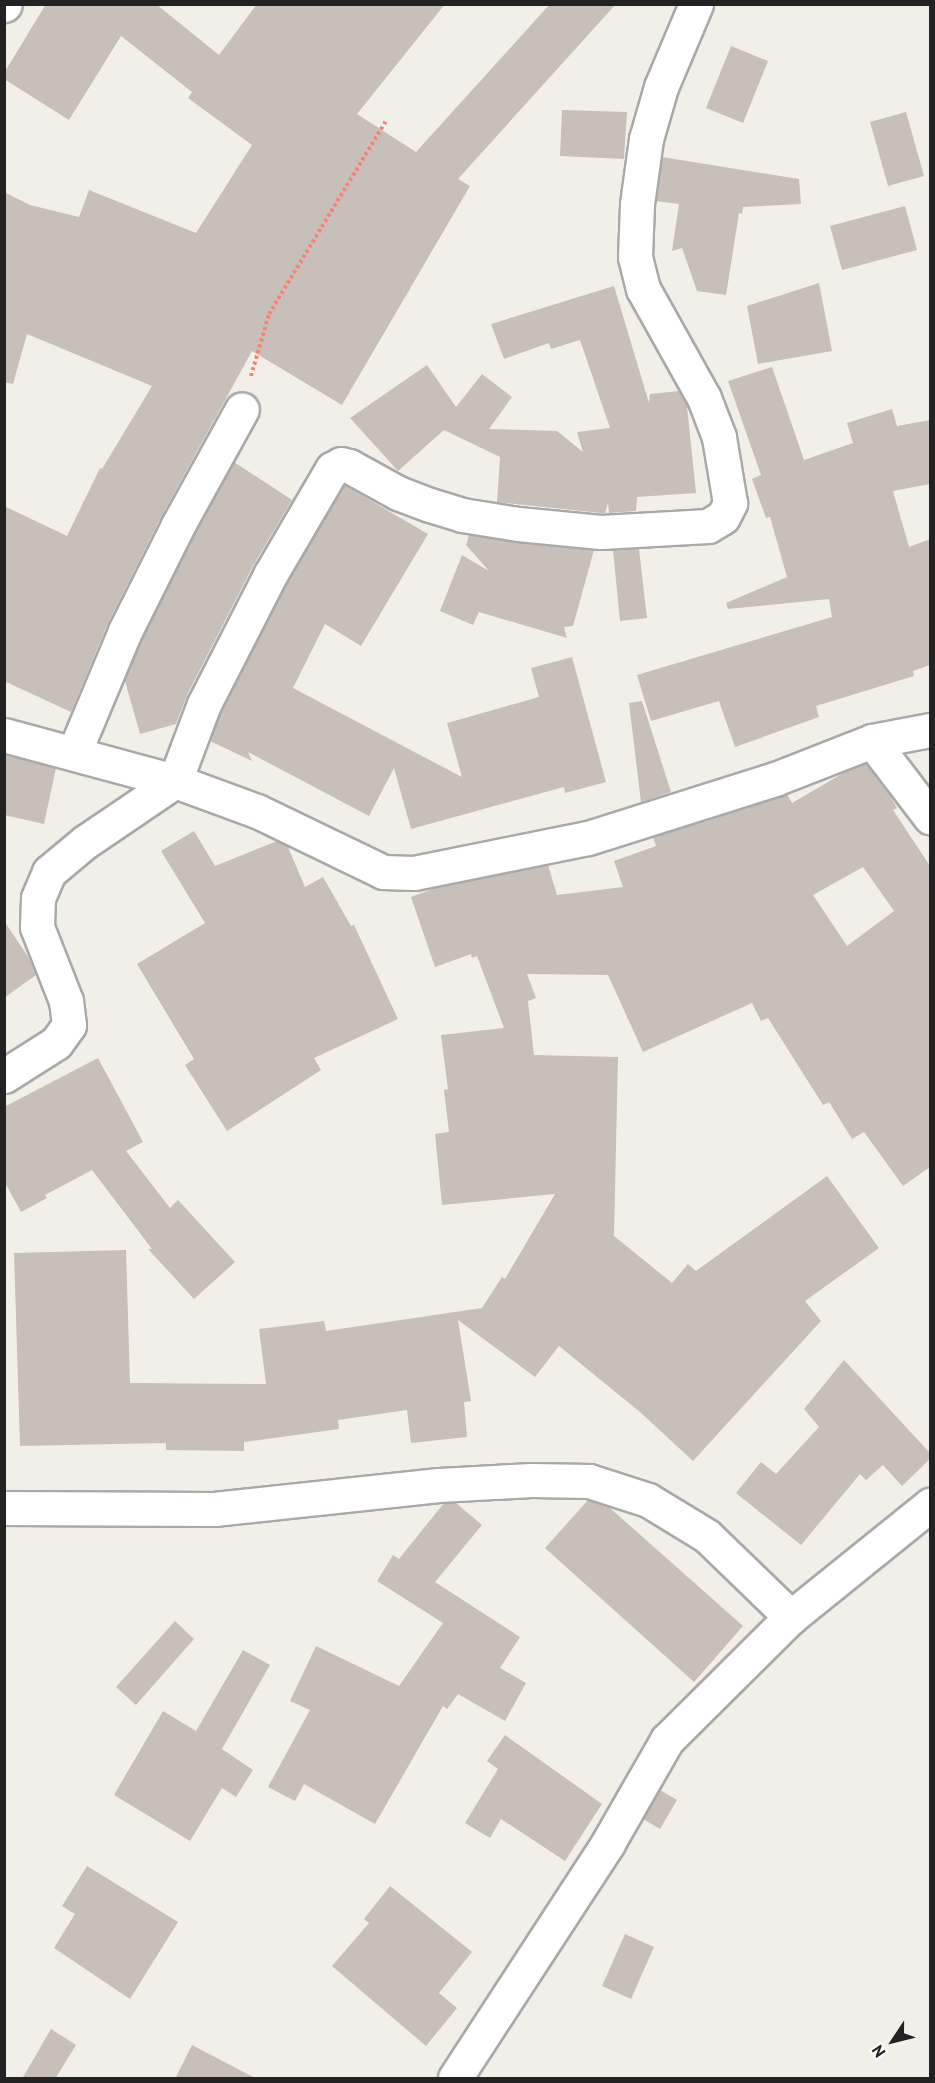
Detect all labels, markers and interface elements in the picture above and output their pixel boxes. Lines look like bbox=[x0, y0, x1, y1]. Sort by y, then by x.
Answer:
north arrow bbox=[863, 2011, 923, 2071]
text: N bbox=[867, 2041, 889, 2061]

